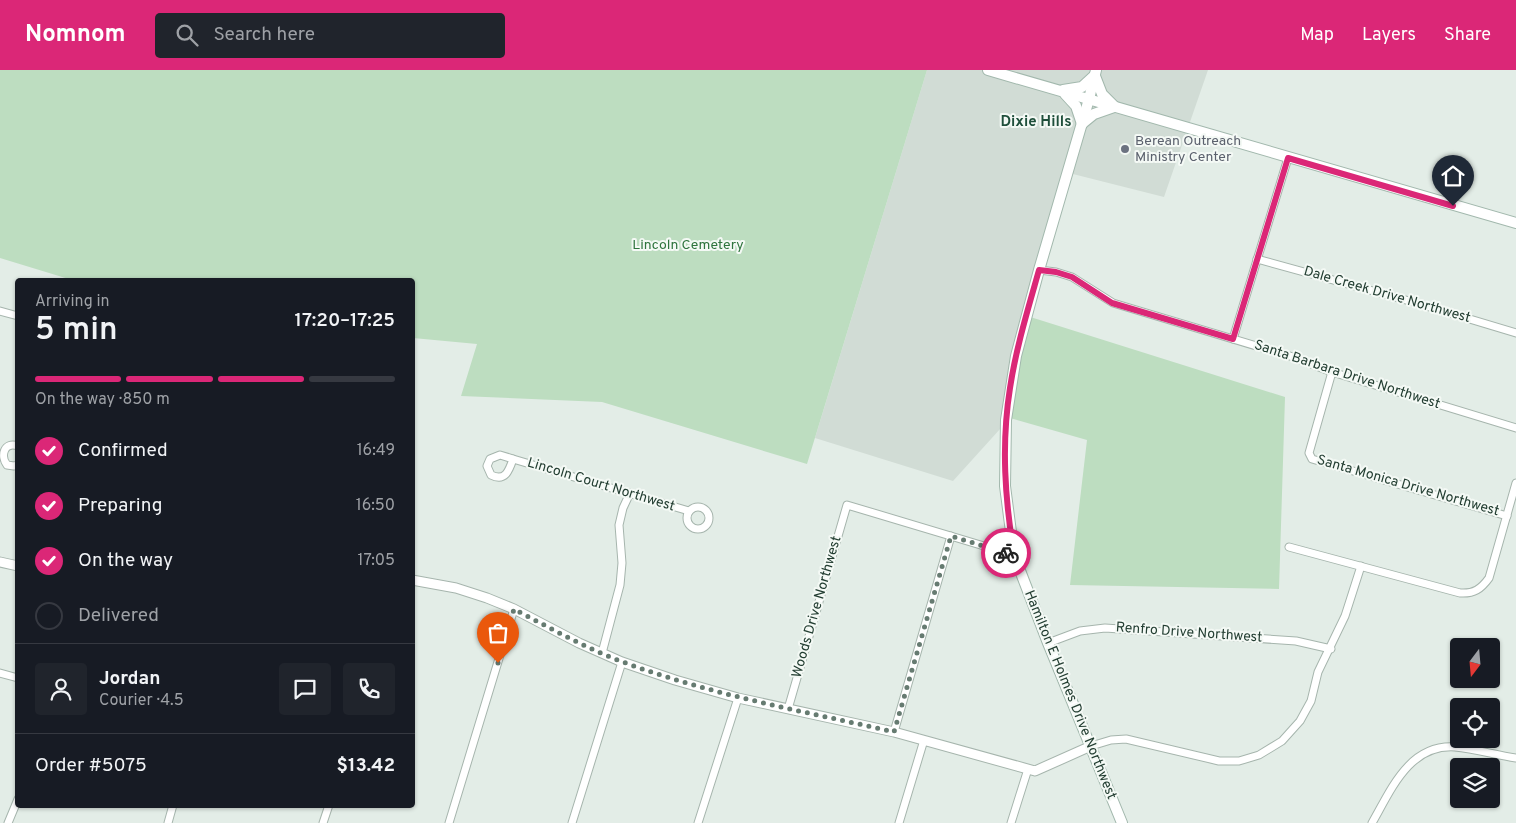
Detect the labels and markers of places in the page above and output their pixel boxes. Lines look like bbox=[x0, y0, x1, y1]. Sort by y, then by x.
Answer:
place label: Berean Outreach Ministry Center bbox=[1135, 133, 1241, 166]
marker: Berean Outreach Ministry Center bbox=[1119, 143, 1131, 155]
pin bbox=[1432, 155, 1474, 206]
pin bbox=[477, 612, 519, 663]

